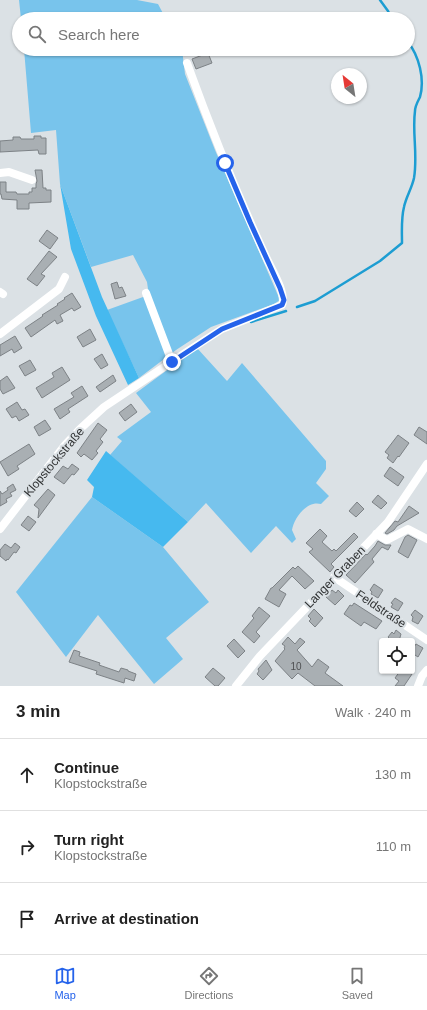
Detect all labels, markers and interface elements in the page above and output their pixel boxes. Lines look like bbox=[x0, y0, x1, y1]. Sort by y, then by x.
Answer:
search box bbox=[12, 12, 415, 56]
icon: search bbox=[26, 23, 48, 45]
text: Search here bbox=[58, 26, 140, 43]
north arrow bbox=[331, 68, 367, 104]
route start bbox=[216, 154, 234, 172]
route end bbox=[163, 353, 181, 371]
street label: Klopstockstraße bbox=[21, 424, 87, 499]
street label: Langer Graben bbox=[302, 543, 368, 611]
street label: Feldstraße bbox=[353, 587, 409, 631]
map controls bbox=[379, 638, 415, 674]
button: locate bbox=[379, 638, 415, 674]
house number: 10 bbox=[290, 661, 302, 672]
text: 3 min bbox=[16, 702, 60, 721]
text: Walk · 240 m bbox=[335, 705, 411, 720]
text: Continue bbox=[54, 759, 119, 776]
icon: ahead bbox=[16, 764, 38, 786]
text: 130 m bbox=[375, 767, 411, 782]
text: Klopstockstraße bbox=[54, 776, 147, 791]
text: Turn right bbox=[54, 831, 124, 848]
icon: right bbox=[16, 836, 38, 858]
text: 110 m bbox=[376, 839, 411, 854]
text: Klopstockstraße bbox=[54, 848, 147, 863]
icon: arrive bbox=[16, 908, 38, 930]
text: Arrive at destination bbox=[54, 910, 199, 927]
tab: Map bbox=[54, 965, 76, 1001]
tab: Directions bbox=[184, 965, 233, 1001]
tab: Saved bbox=[342, 965, 373, 1001]

